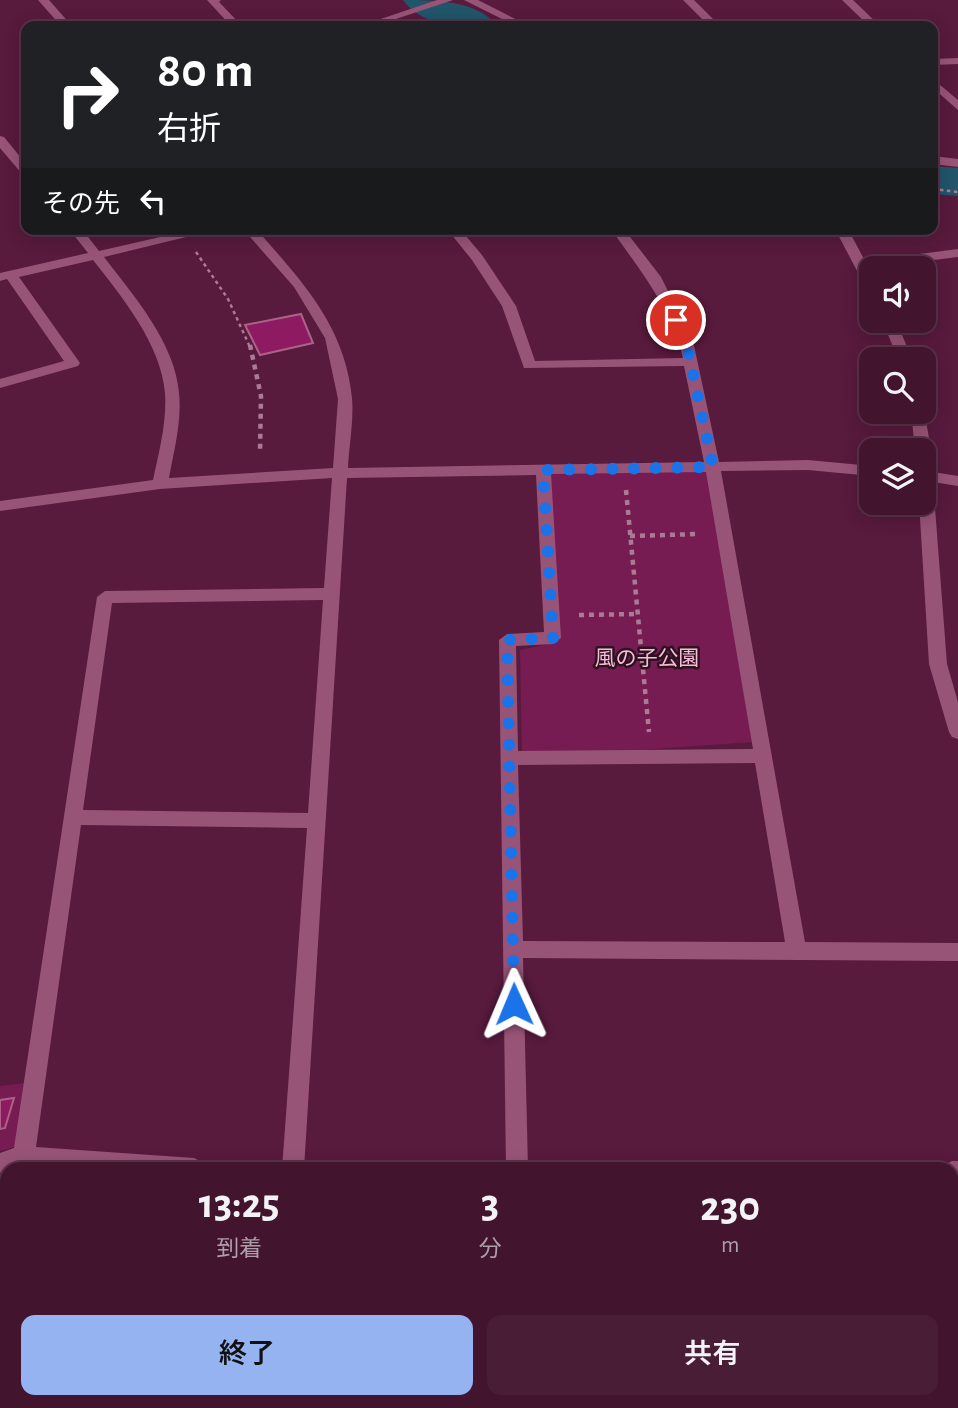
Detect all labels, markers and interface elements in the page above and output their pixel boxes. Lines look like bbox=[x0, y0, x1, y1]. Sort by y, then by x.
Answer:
text: 80 m bbox=[157, 47, 254, 96]
icon: right bbox=[42, 49, 133, 140]
text: 右折 bbox=[157, 113, 221, 145]
icon: left bbox=[134, 182, 172, 220]
text: その先 bbox=[42, 191, 120, 217]
map controls bbox=[859, 256, 936, 515]
button: sound bbox=[859, 256, 936, 333]
pin bbox=[646, 290, 706, 350]
icon: arrive bbox=[657, 301, 695, 339]
button: search bbox=[859, 347, 936, 424]
button: layers bbox=[859, 438, 936, 515]
park label: 風の子公園 bbox=[595, 648, 700, 669]
position arrow bbox=[477, 967, 551, 1041]
text: 13:25 bbox=[199, 1183, 280, 1225]
text: 3 bbox=[481, 1183, 499, 1225]
text: 230 bbox=[700, 1186, 760, 1228]
text: m bbox=[721, 1234, 739, 1257]
text: 到着 bbox=[216, 1238, 262, 1261]
text: 分 bbox=[479, 1238, 502, 1261]
button: 終了 bbox=[21, 1315, 473, 1395]
button: 共有 bbox=[487, 1315, 938, 1395]

